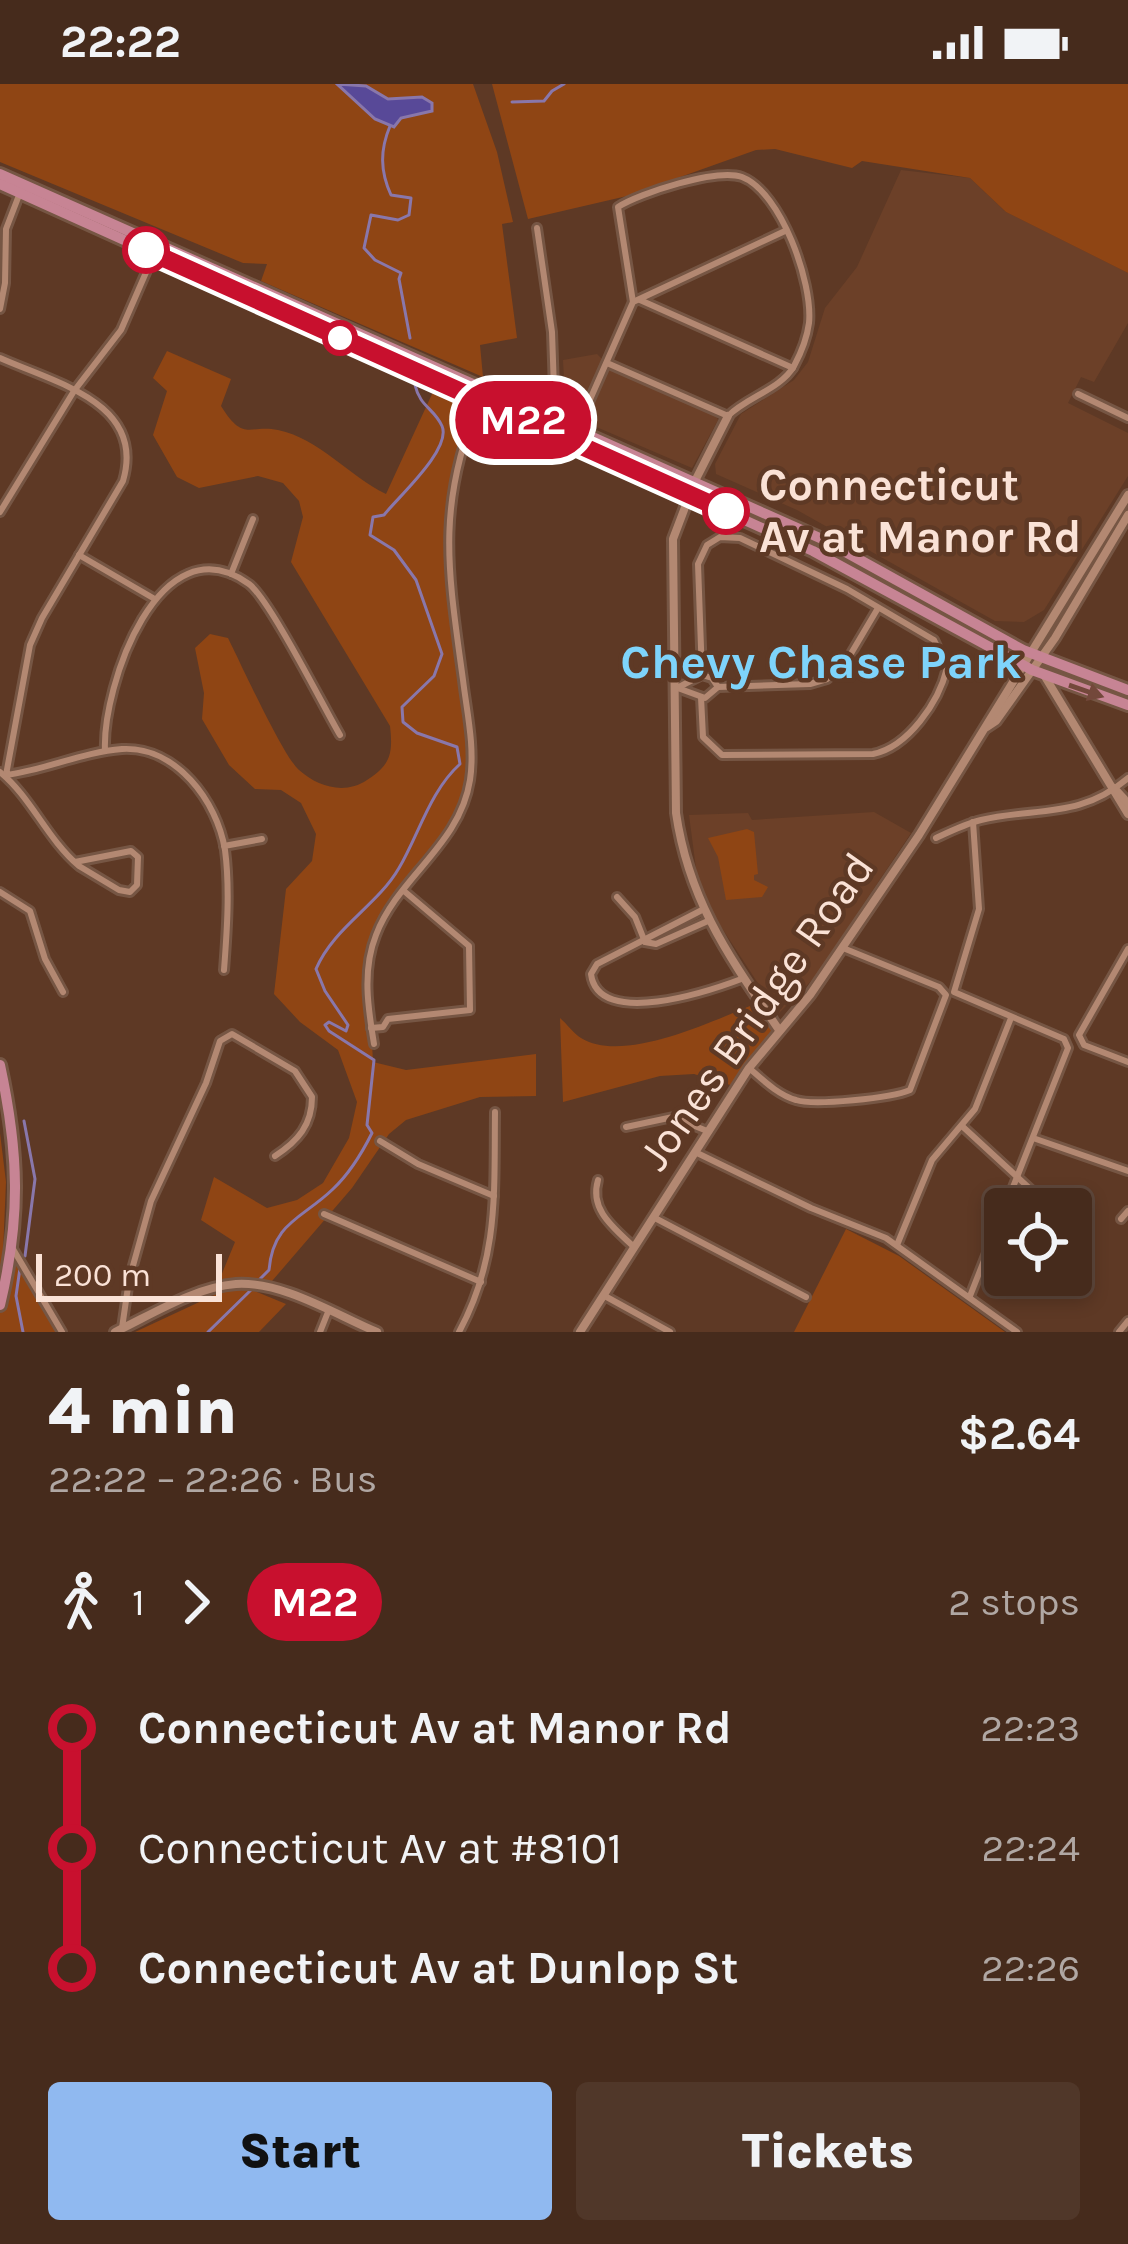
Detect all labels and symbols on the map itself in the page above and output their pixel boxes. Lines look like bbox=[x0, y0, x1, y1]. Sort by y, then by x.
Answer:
unlabelled marker bbox=[124, 228, 168, 272]
unlabelled marker bbox=[324, 322, 356, 354]
line badge: M22 bbox=[454, 381, 592, 459]
place label: Connecticut Av at Manor Rd bbox=[759, 459, 1081, 563]
marker: Connecticut Av at Manor Rd bbox=[704, 489, 748, 533]
district label: Chevy Chase Park bbox=[620, 634, 1022, 690]
one-way arrow bbox=[1068, 683, 1104, 701]
street label: Jones Bridge Road bbox=[627, 843, 886, 1180]
scale bar bbox=[36, 1248, 222, 1301]

